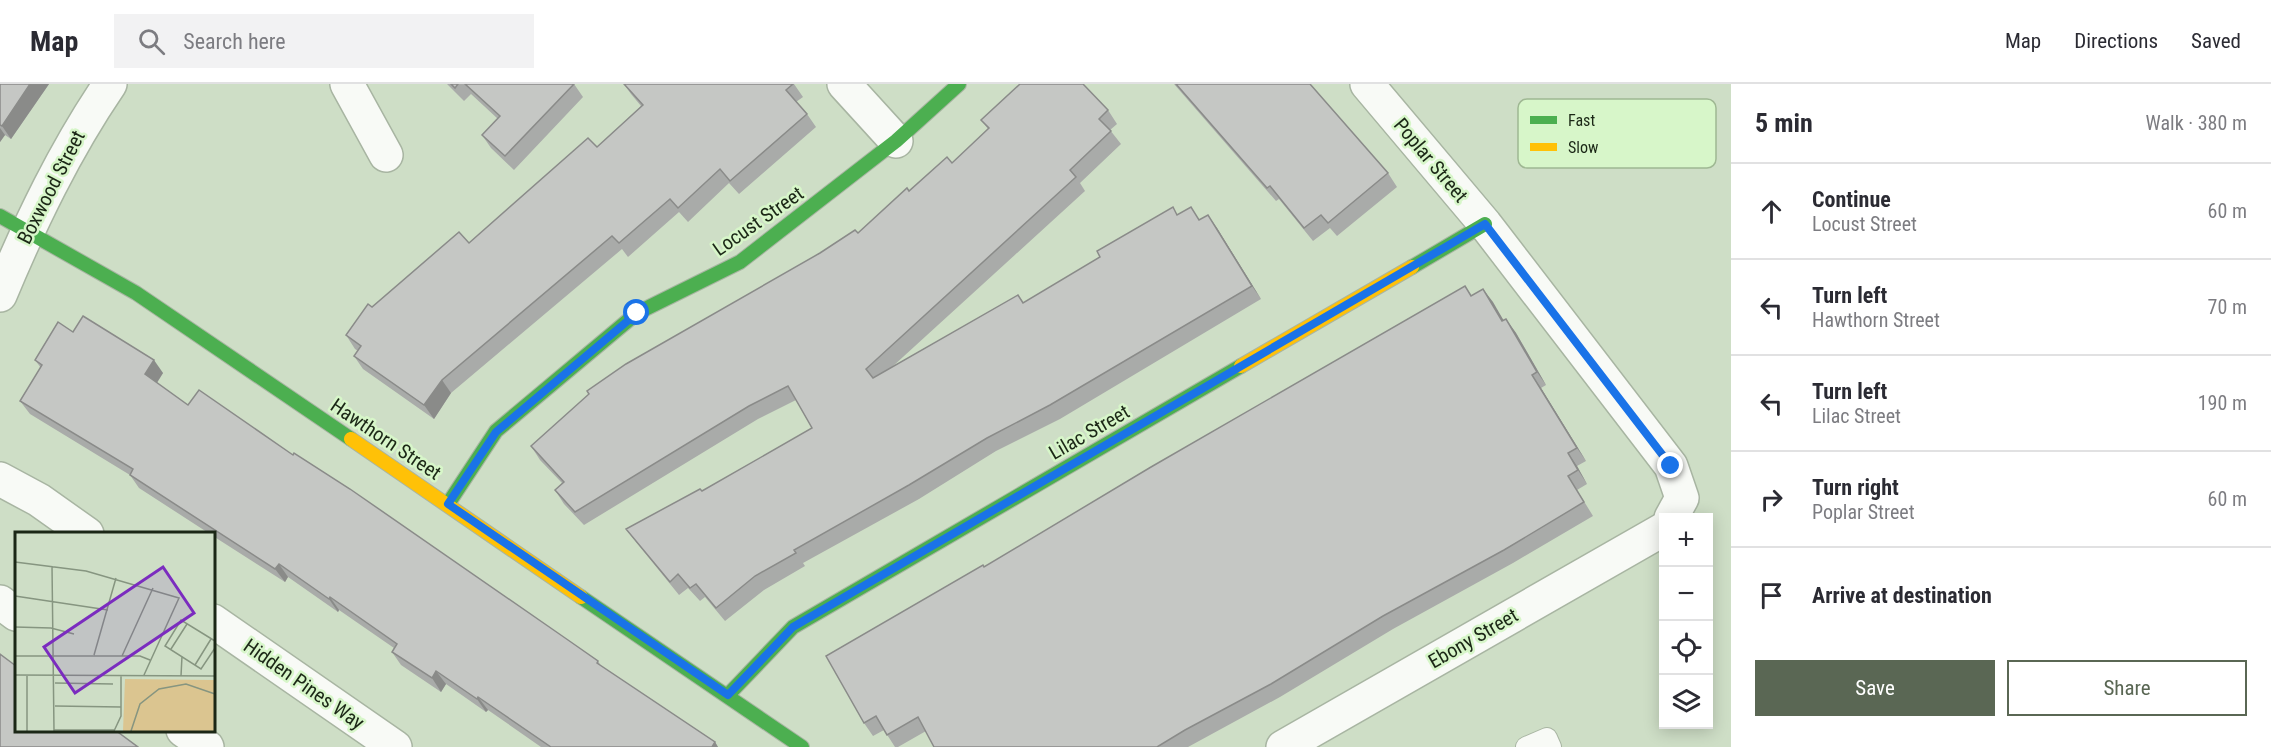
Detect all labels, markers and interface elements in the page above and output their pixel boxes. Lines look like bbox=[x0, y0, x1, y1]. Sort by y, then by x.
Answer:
search box bbox=[114, 14, 534, 68]
text: Map bbox=[30, 25, 78, 58]
icon: search bbox=[135, 25, 168, 58]
text: Search here bbox=[183, 29, 286, 54]
text: Map bbox=[2005, 29, 2041, 53]
text: Directions bbox=[2074, 29, 2158, 53]
text: Saved bbox=[2191, 29, 2241, 53]
legend bbox=[1518, 99, 1716, 168]
text: 5 min bbox=[1755, 108, 1813, 138]
text: Fast bbox=[1568, 111, 1595, 130]
text: Walk · 380 m bbox=[2146, 111, 2247, 135]
street label: Poplar Street bbox=[1389, 113, 1473, 207]
street label: Boxwood Street bbox=[12, 126, 90, 248]
text: Slow bbox=[1568, 138, 1598, 157]
street label: Locust Street bbox=[708, 181, 808, 261]
text: Continue bbox=[1812, 187, 1891, 212]
icon: ahead bbox=[1755, 195, 1788, 228]
text: 60 m bbox=[2208, 199, 2247, 223]
text: Locust Street bbox=[1812, 212, 1917, 236]
text: Turn left bbox=[1812, 283, 1887, 308]
icon: left bbox=[1755, 291, 1788, 324]
text: 70 m bbox=[2208, 295, 2247, 319]
route start bbox=[623, 299, 649, 325]
text: Hawthorn Street bbox=[1812, 308, 1940, 332]
text: Turn left bbox=[1812, 379, 1887, 404]
icon: left bbox=[1755, 387, 1788, 420]
text: 190 m bbox=[2198, 391, 2247, 415]
street label: Hawthorn Street bbox=[326, 393, 446, 485]
street label: Lilac Street bbox=[1044, 399, 1134, 465]
text: Lilac Street bbox=[1812, 404, 1901, 428]
route end bbox=[1657, 452, 1683, 478]
text: Turn right bbox=[1812, 475, 1899, 500]
icon: right bbox=[1755, 483, 1788, 516]
text: 60 m bbox=[2208, 487, 2247, 511]
text: Poplar Street bbox=[1812, 500, 1915, 524]
map controls bbox=[1659, 513, 1713, 729]
button: + bbox=[1659, 513, 1713, 567]
inset map bbox=[15, 532, 214, 732]
button: − bbox=[1659, 567, 1713, 621]
icon: arrive bbox=[1755, 579, 1788, 612]
text: Arrive at destination bbox=[1812, 583, 1992, 608]
street label: Ebony Street bbox=[1424, 603, 1522, 673]
button: locate bbox=[1659, 621, 1713, 675]
street label: Hidden Pines Way bbox=[239, 634, 369, 734]
button: Save bbox=[1755, 660, 1995, 716]
button: Share bbox=[2007, 660, 2247, 716]
button: layers bbox=[1659, 675, 1713, 729]

